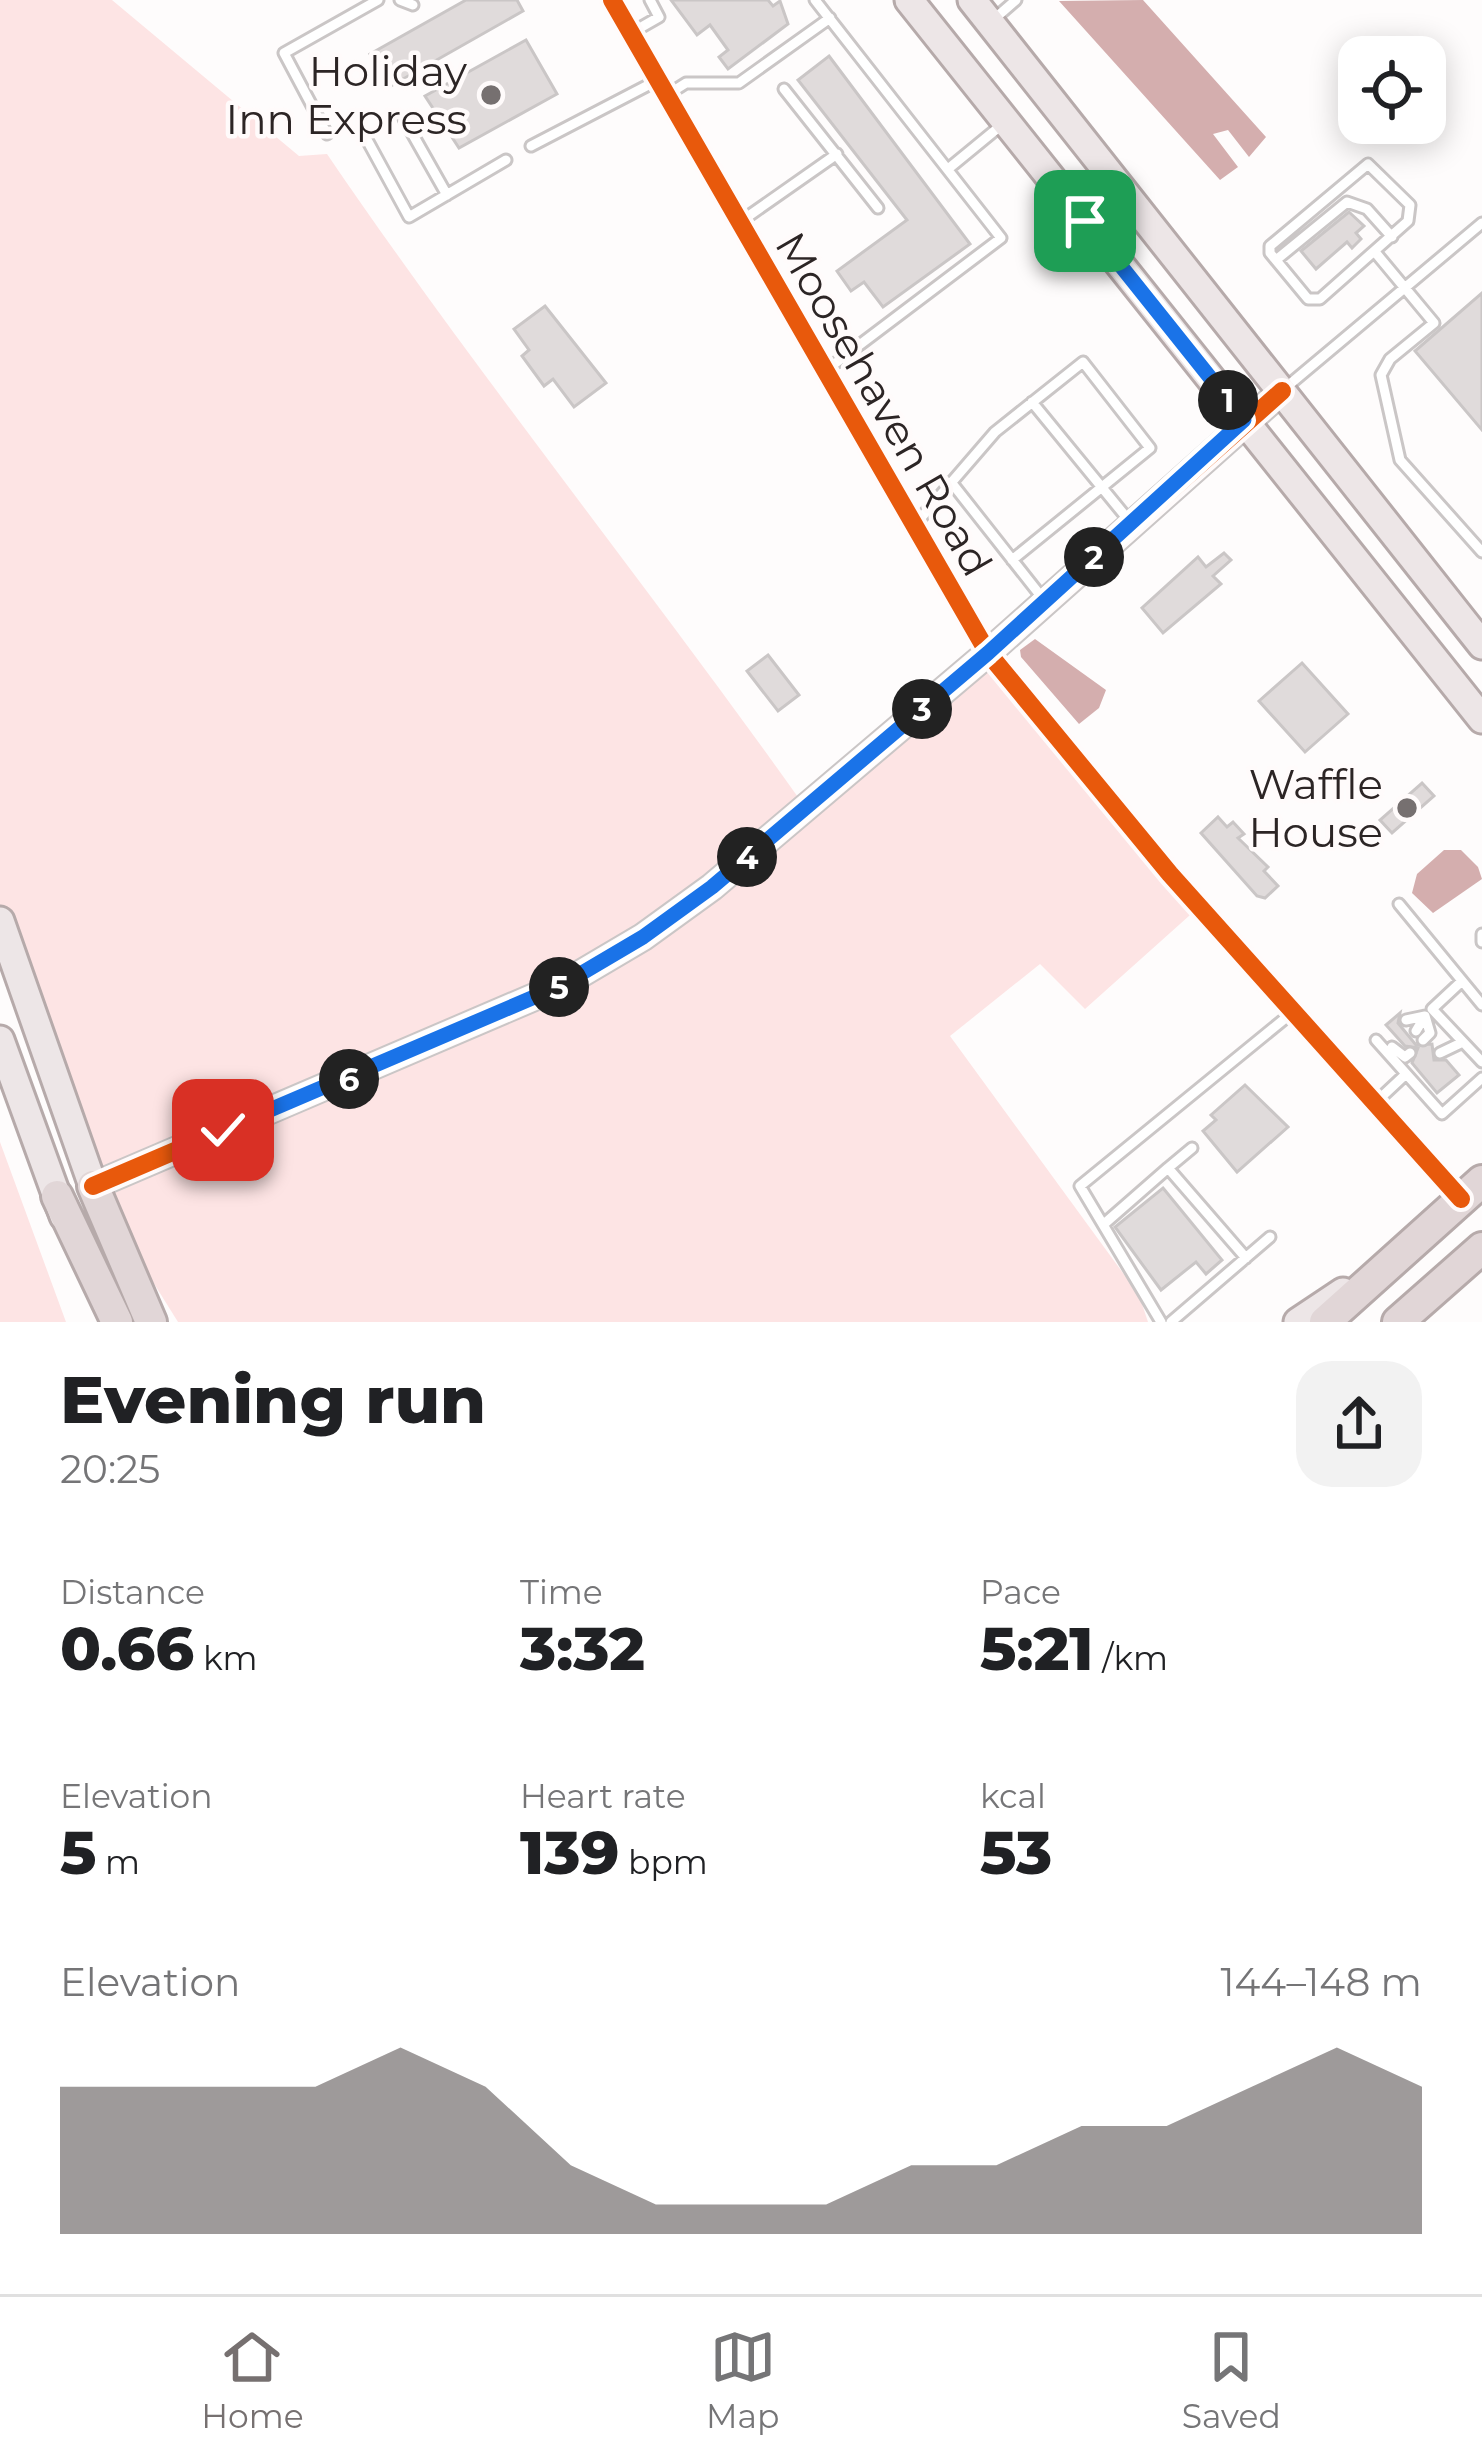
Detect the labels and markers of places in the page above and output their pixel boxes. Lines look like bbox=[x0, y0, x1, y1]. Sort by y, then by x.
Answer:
place label: Holiday Inn Express bbox=[225, 45, 467, 145]
marker: Holiday Inn Express bbox=[478, 82, 504, 108]
pin bbox=[1034, 170, 1136, 272]
pin: 1 bbox=[1198, 370, 1258, 430]
pin: 2 bbox=[1064, 527, 1124, 587]
pin: 3 bbox=[892, 679, 952, 739]
place label: Waffle House bbox=[1248, 758, 1383, 858]
marker: Waffle House bbox=[1394, 795, 1420, 821]
pin: 4 bbox=[717, 827, 777, 887]
pin: 5 bbox=[529, 957, 589, 1017]
pin: 6 bbox=[319, 1049, 379, 1109]
pin bbox=[172, 1079, 274, 1181]

